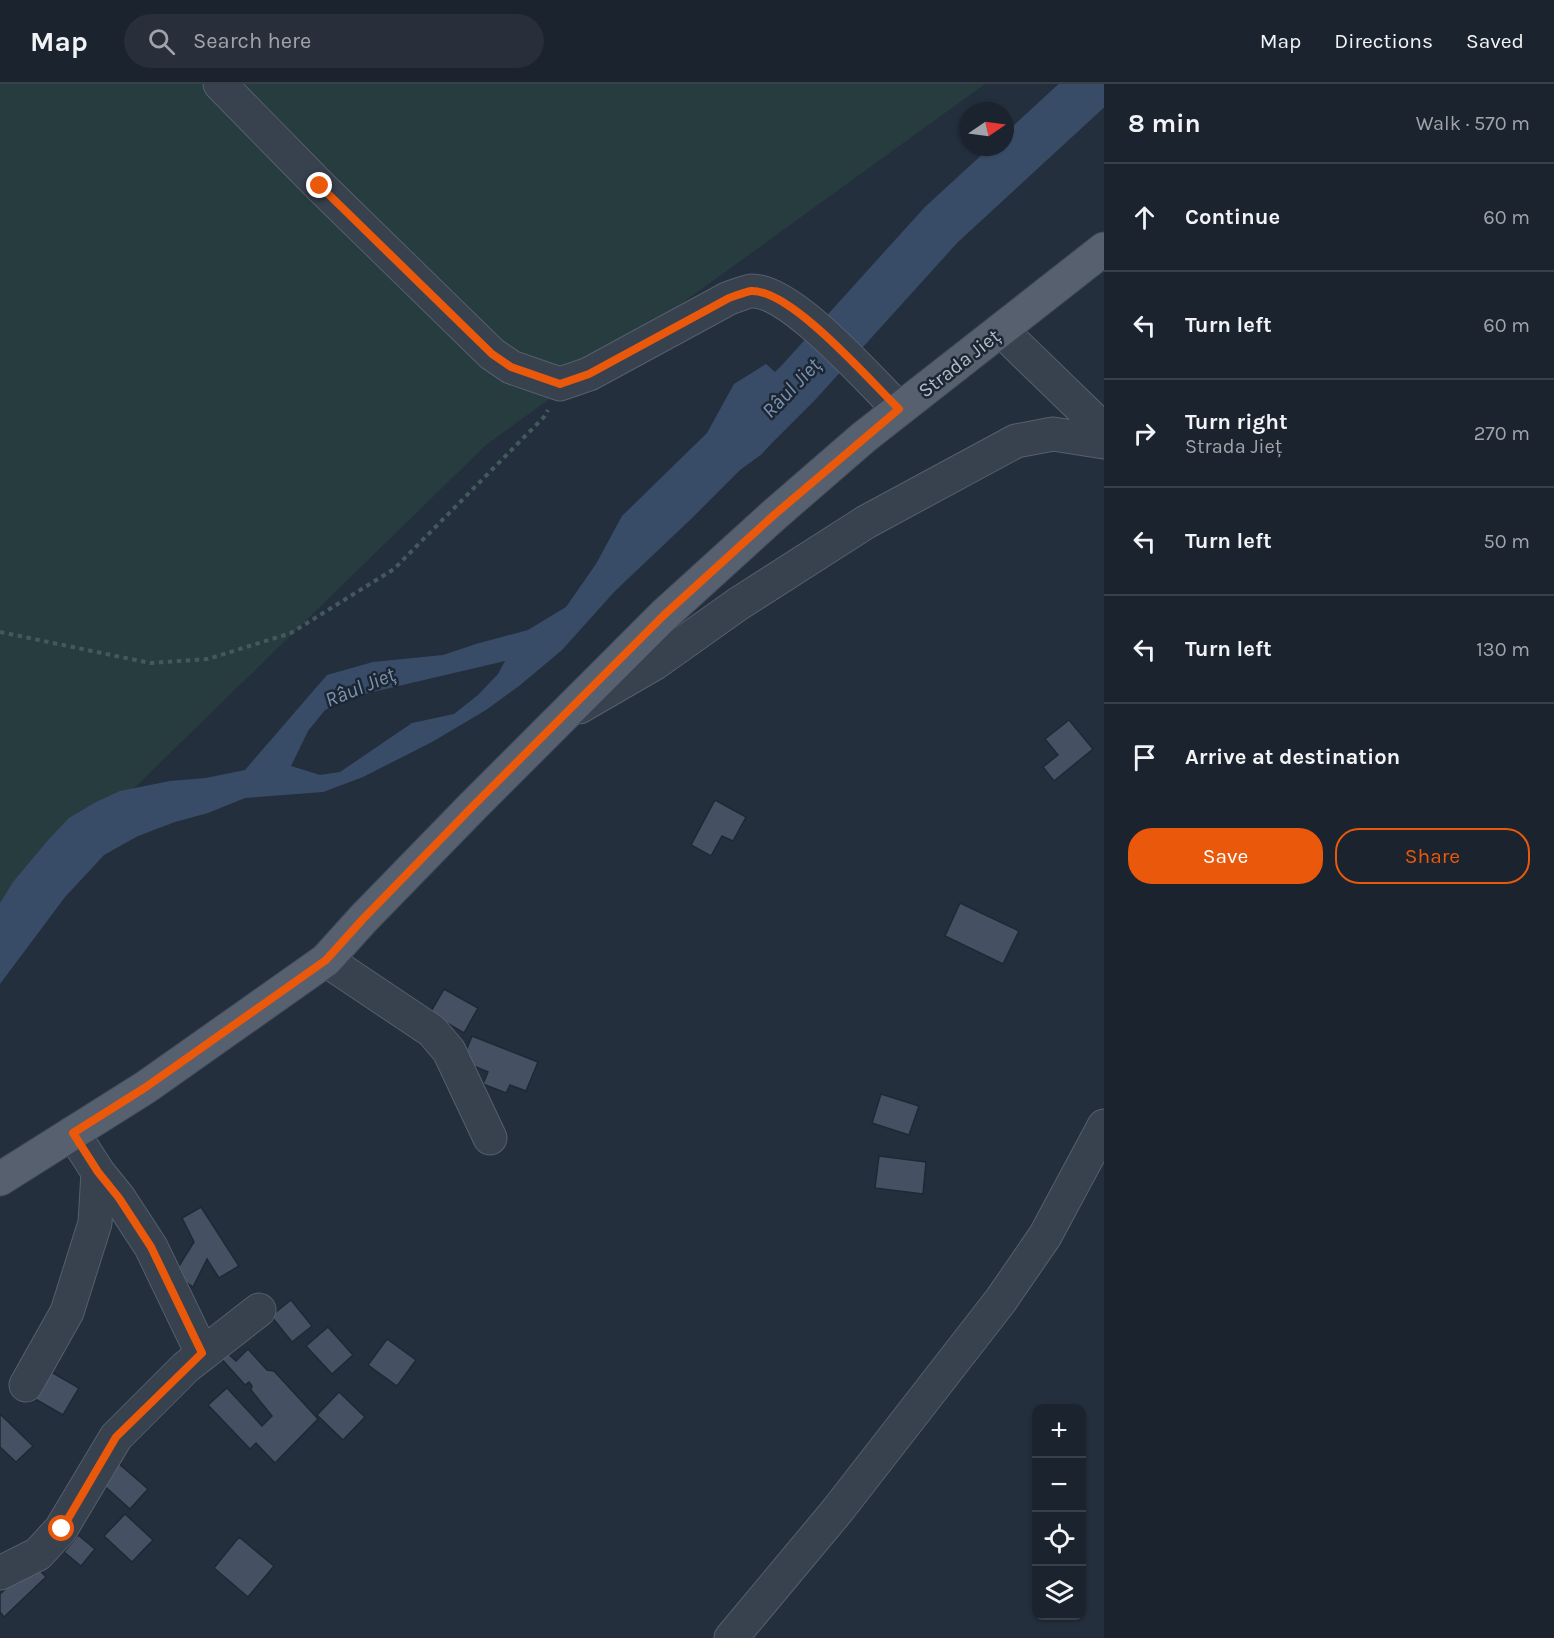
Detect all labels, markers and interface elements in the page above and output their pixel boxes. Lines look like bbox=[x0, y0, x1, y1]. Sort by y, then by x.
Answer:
search box bbox=[124, 14, 544, 68]
text: Map bbox=[30, 25, 88, 58]
icon: search bbox=[145, 25, 178, 58]
text: Search here bbox=[193, 28, 311, 54]
text: Map bbox=[1260, 29, 1301, 53]
text: Directions bbox=[1334, 29, 1433, 53]
text: Saved bbox=[1466, 29, 1524, 53]
north arrow bbox=[960, 102, 1014, 156]
text: 8 min bbox=[1128, 108, 1201, 139]
text: Walk · 570 m bbox=[1416, 112, 1530, 135]
route end bbox=[306, 172, 332, 198]
icon: ahead bbox=[1128, 201, 1161, 234]
text: Continue bbox=[1185, 204, 1280, 230]
text: 60 m bbox=[1483, 206, 1530, 229]
icon: left bbox=[1128, 309, 1161, 342]
text: Turn left bbox=[1185, 312, 1272, 338]
text: 60 m bbox=[1483, 314, 1530, 337]
street label: Strada Jieț bbox=[914, 324, 1005, 402]
water label: Râul Jieț bbox=[757, 353, 826, 423]
text: Turn right bbox=[1185, 409, 1288, 435]
icon: right bbox=[1128, 417, 1161, 450]
text: 270 m bbox=[1474, 422, 1530, 445]
text: Strada Jieț bbox=[1185, 435, 1282, 458]
icon: left bbox=[1128, 525, 1161, 558]
text: Turn left bbox=[1185, 528, 1272, 554]
text: 50 m bbox=[1483, 530, 1530, 553]
icon: left bbox=[1128, 633, 1161, 666]
text: Turn left bbox=[1185, 636, 1272, 662]
text: 130 m bbox=[1476, 638, 1530, 661]
water label: Râul Jieț bbox=[321, 662, 399, 712]
icon: arrive bbox=[1128, 741, 1161, 774]
text: Arrive at destination bbox=[1185, 744, 1400, 770]
button: Save bbox=[1128, 828, 1323, 884]
button: Share bbox=[1335, 828, 1530, 884]
map controls bbox=[1032, 1404, 1086, 1620]
button: + bbox=[1032, 1404, 1086, 1458]
button: − bbox=[1032, 1458, 1086, 1512]
button: locate bbox=[1032, 1512, 1086, 1566]
route start bbox=[48, 1515, 74, 1541]
button: layers bbox=[1032, 1566, 1086, 1620]

